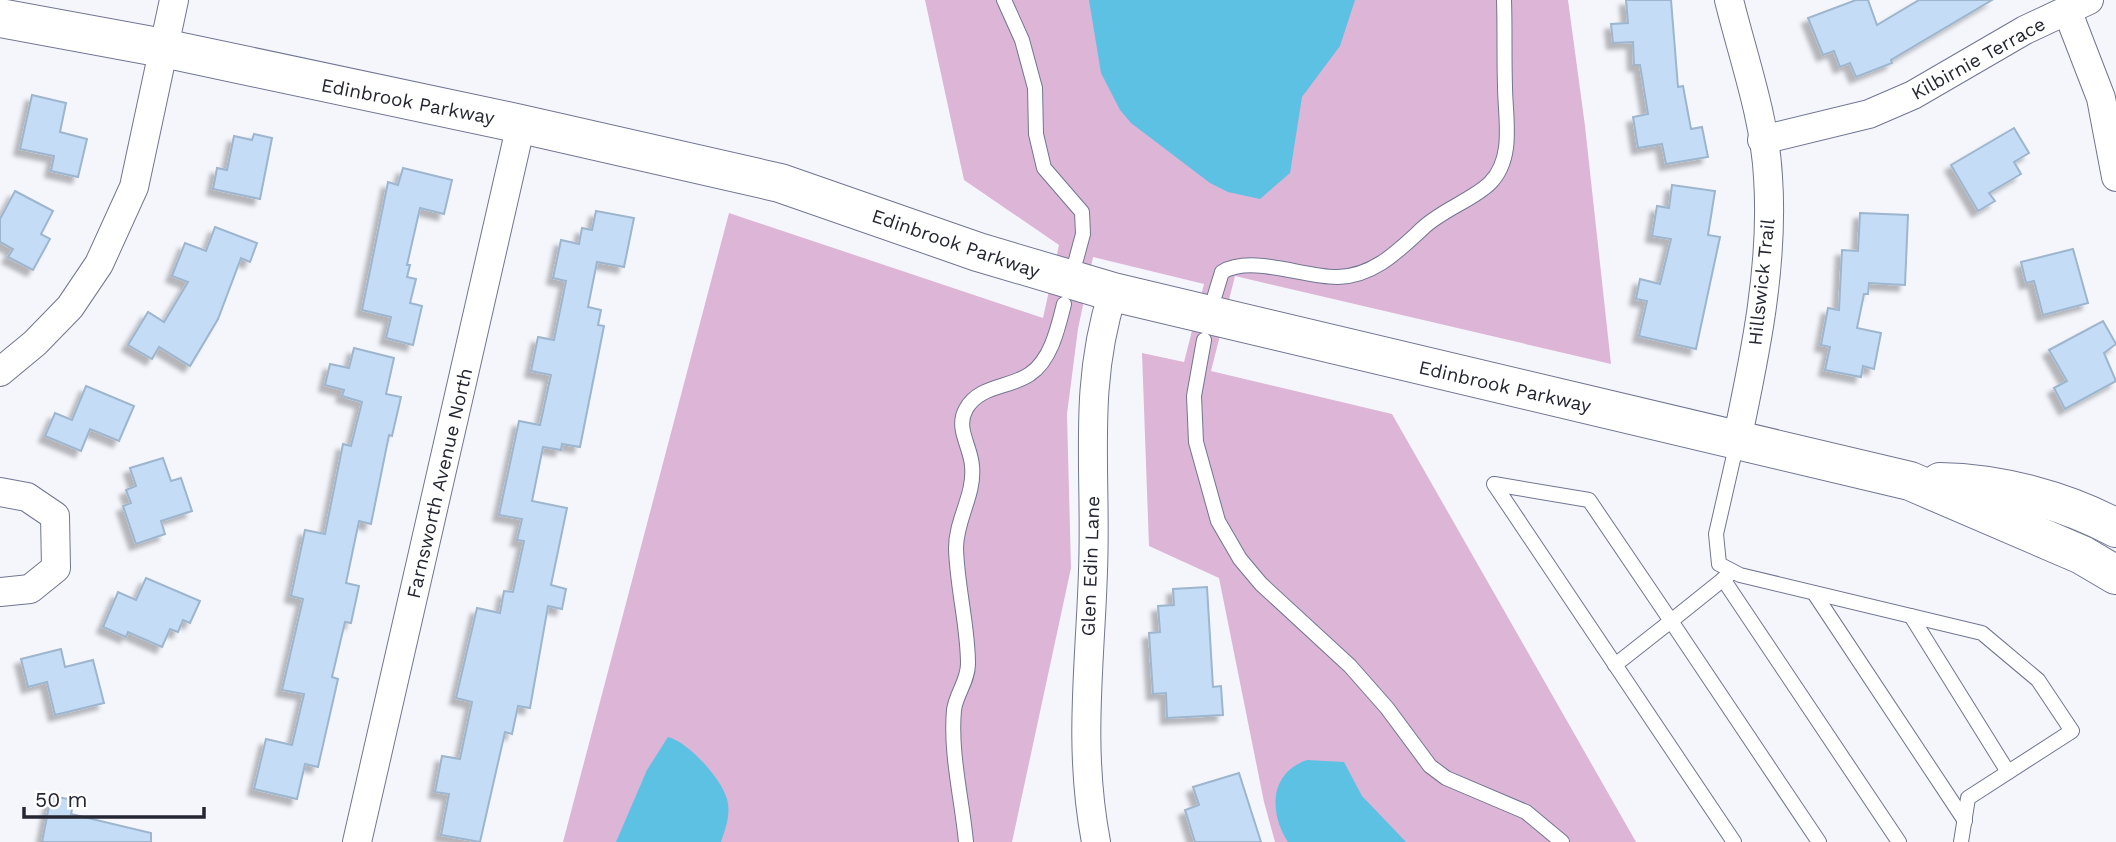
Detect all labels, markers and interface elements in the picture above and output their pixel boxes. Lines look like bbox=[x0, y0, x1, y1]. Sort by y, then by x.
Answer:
street label: Kilbirnie Terrace bbox=[1907, 12, 2049, 105]
street label: Edinbrook Parkway bbox=[319, 73, 497, 130]
street label: Edinbrook Parkway bbox=[869, 204, 1043, 283]
street label: Hillswick Trail bbox=[1743, 217, 1780, 347]
street label: Edinbrook Parkway bbox=[1417, 355, 1593, 418]
street label: Farnsworth Avenue North bbox=[402, 366, 477, 601]
street label: Glen Edin Lane bbox=[1077, 495, 1104, 637]
scale bar bbox=[24, 776, 205, 820]
text: 50 m bbox=[35, 787, 87, 812]

